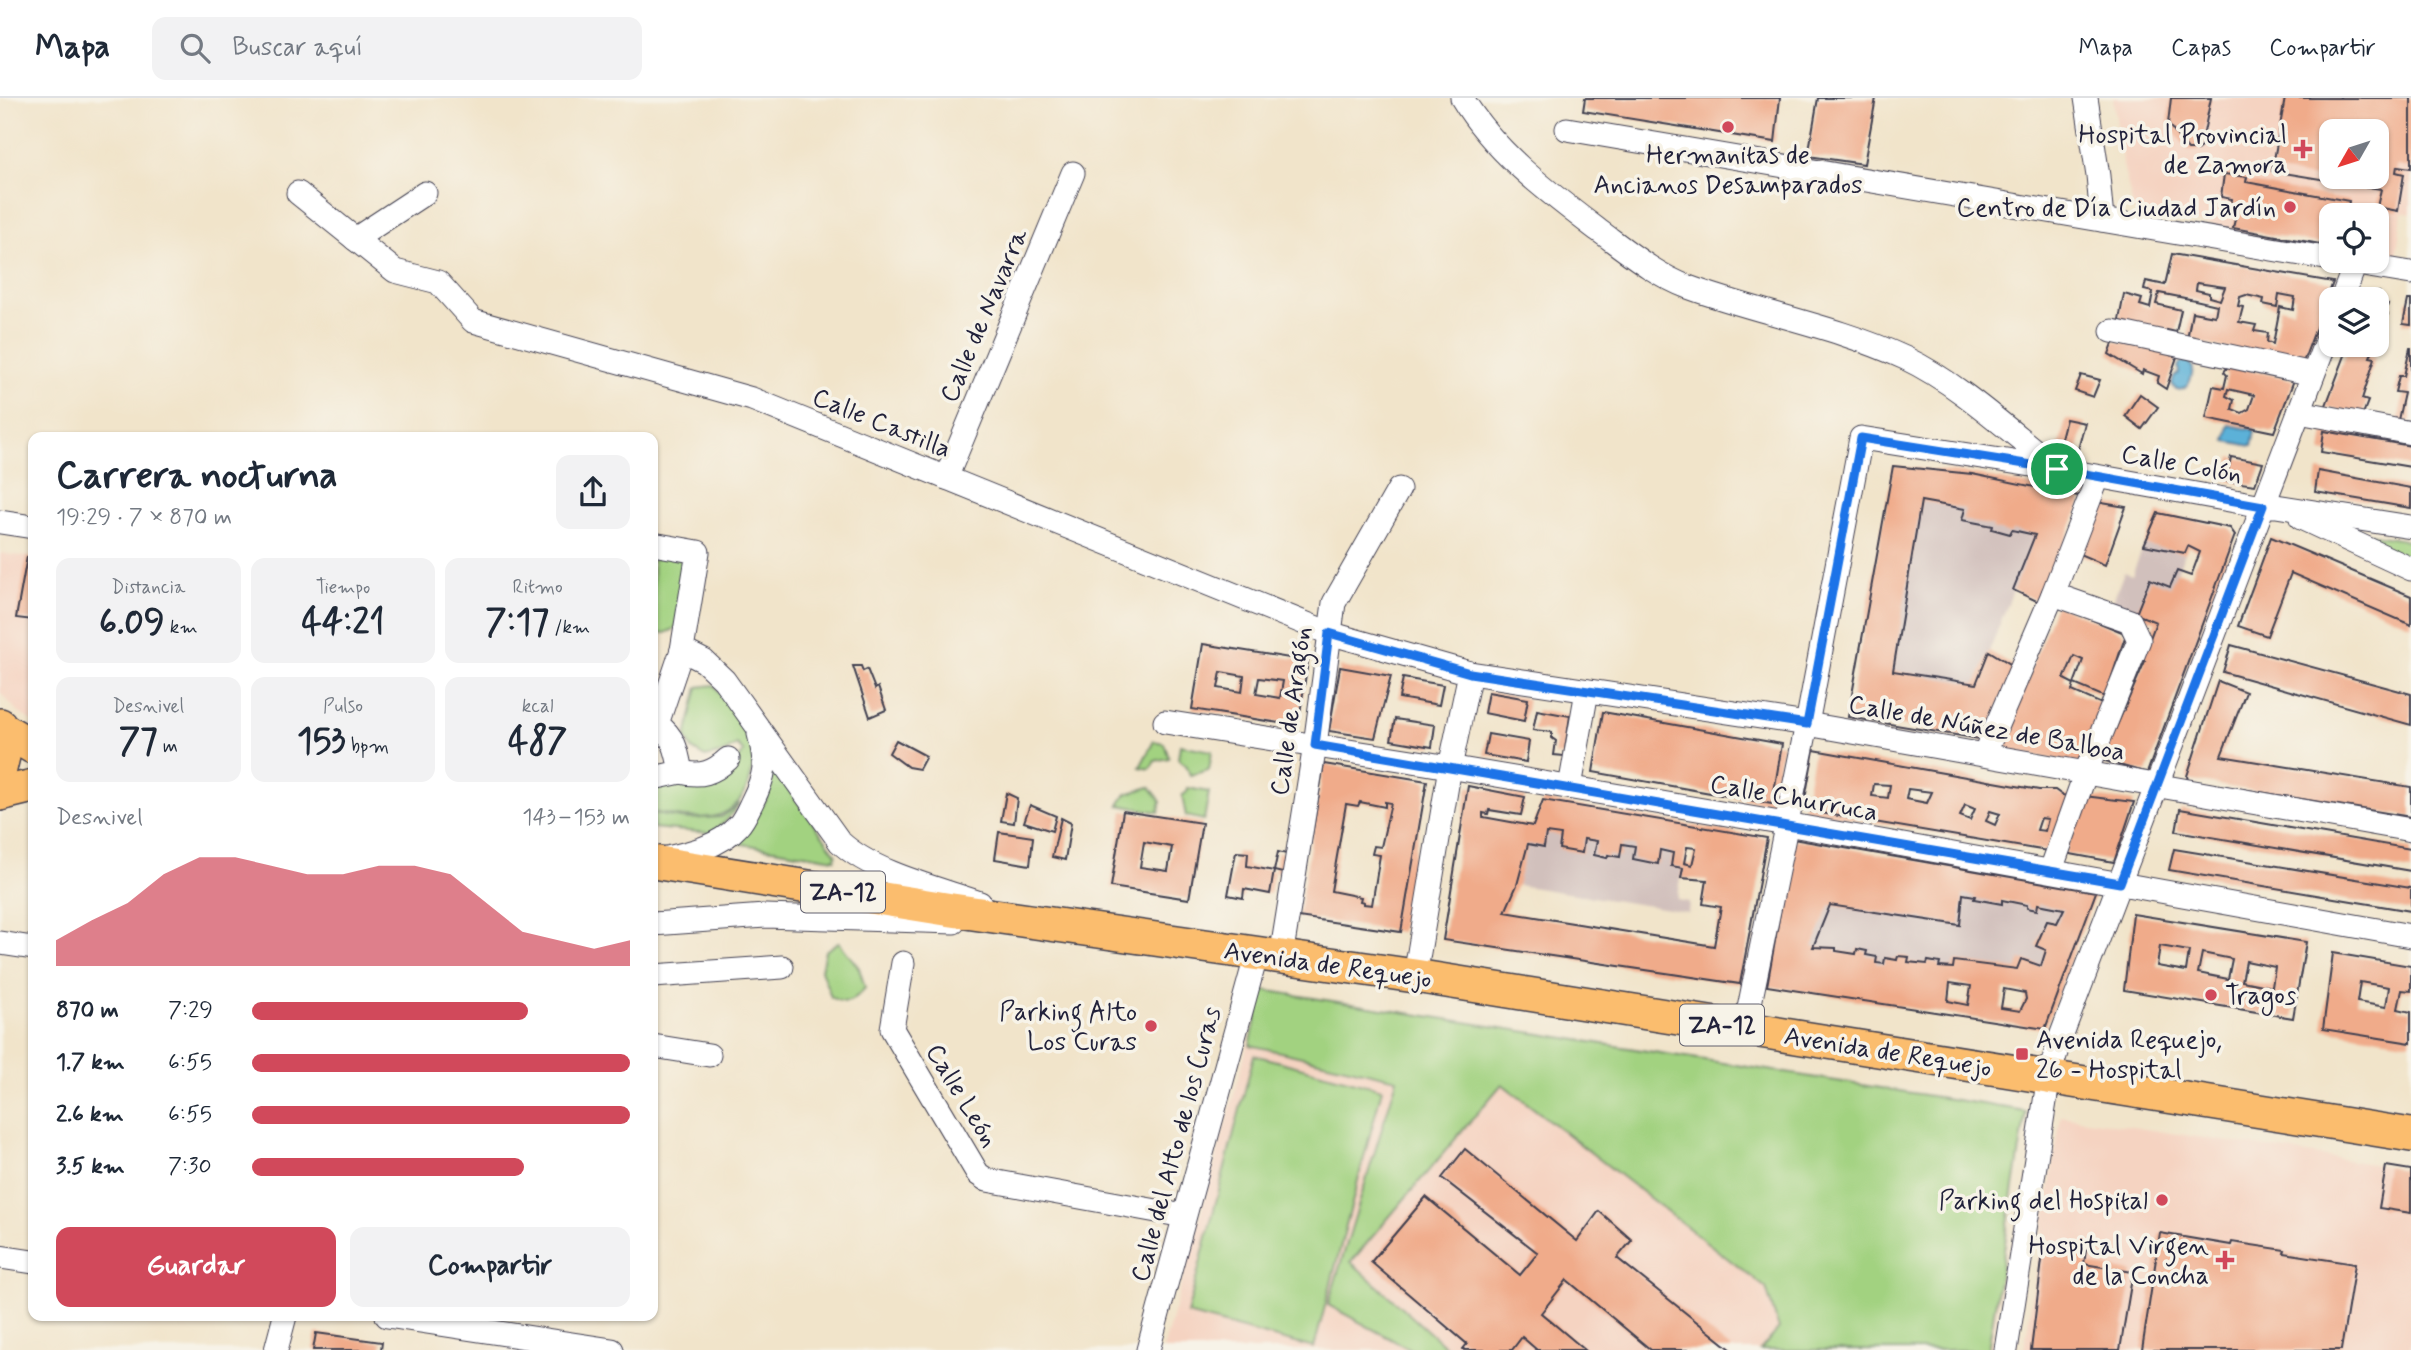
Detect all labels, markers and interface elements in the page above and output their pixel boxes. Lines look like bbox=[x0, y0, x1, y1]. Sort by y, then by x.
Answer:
search box bbox=[152, 17, 642, 80]
text: Mapa bbox=[35, 26, 110, 70]
icon: search bbox=[176, 29, 214, 67]
text: Buscar aquí bbox=[232, 31, 363, 65]
text: Mapa bbox=[2078, 33, 2133, 64]
text: Capas bbox=[2171, 33, 2231, 64]
text: Compartir bbox=[2269, 33, 2376, 64]
marker: Hermanitas de Ancianos Desamparados bbox=[1720, 119, 1736, 135]
place label: Hospital Provincial de Zamora bbox=[2079, 119, 2287, 183]
north arrow bbox=[2319, 119, 2389, 189]
map controls bbox=[2319, 119, 2389, 357]
place label: Hermanitas de Ancianos Desamparados bbox=[1593, 139, 1863, 203]
marker: Hospital Provincial de Zamora bbox=[2293, 139, 2313, 159]
place label: Centro de Día Ciudad Jardín bbox=[1956, 192, 2276, 226]
marker: Centro de Día Ciudad Jardín bbox=[2282, 199, 2298, 215]
button: locate bbox=[2319, 203, 2389, 273]
street label: Calle de Navarra bbox=[933, 223, 1037, 408]
button: layers bbox=[2319, 287, 2389, 357]
street label: Calle Castilla bbox=[807, 381, 956, 467]
street label: Calle Colón bbox=[2119, 438, 2245, 492]
pin bbox=[2027, 439, 2087, 499]
icon: arrive bbox=[2038, 450, 2076, 488]
text: Carrera nocturna bbox=[56, 452, 338, 501]
button: share bbox=[556, 455, 630, 529]
text: 19:29 · 7 × 870 m bbox=[56, 503, 232, 533]
text: Distancia bbox=[111, 575, 185, 600]
text: Tiempo bbox=[316, 575, 370, 600]
text: Ritmo bbox=[513, 575, 563, 600]
text: 6.09 bbox=[99, 600, 165, 646]
text: 44:21 bbox=[301, 600, 385, 646]
text: 7:17 bbox=[485, 600, 549, 646]
text: km bbox=[165, 615, 198, 640]
text: /km bbox=[549, 615, 590, 640]
street label: Calle de Aragón bbox=[1263, 625, 1324, 798]
street label: Calle de Núñez de Balboa bbox=[1846, 688, 2128, 770]
text: Desnivel bbox=[112, 694, 184, 719]
text: Pulso bbox=[323, 694, 363, 719]
text: kcal bbox=[522, 694, 554, 719]
text: 77 bbox=[119, 719, 158, 765]
text: 153 bbox=[297, 719, 346, 765]
text: 487 bbox=[508, 719, 567, 765]
text: m bbox=[158, 734, 178, 759]
text: bpm bbox=[346, 734, 389, 759]
street label: Calle Churruca bbox=[1707, 768, 1880, 830]
text: Desnivel bbox=[56, 803, 143, 833]
text: 143–153 m bbox=[522, 803, 630, 833]
road number: ZA-12 bbox=[801, 872, 885, 912]
street label: Avenida de Requejo bbox=[1222, 935, 1434, 997]
place label: Tragos bbox=[2225, 980, 2296, 1016]
marker: Tragos bbox=[2203, 987, 2219, 1003]
text: 870 m bbox=[56, 996, 119, 1026]
text: 7:29 bbox=[168, 996, 213, 1026]
place label: Parking Alto Los Curas bbox=[999, 996, 1137, 1060]
street label: Calle del Alto de los Curas bbox=[1124, 1003, 1230, 1286]
road number: ZA-12 bbox=[1680, 1004, 1764, 1045]
marker: Parking Alto Los Curas bbox=[1143, 1018, 1159, 1034]
street label: Avenida de Requejo bbox=[1782, 1020, 1994, 1086]
place label: Avenida Requejo, 26 - Hospital bbox=[2036, 1024, 2222, 1088]
street label: Calle León bbox=[917, 1038, 1006, 1154]
marker: Avenida Requejo, 26 - Hospital bbox=[2014, 1046, 2030, 1062]
text: 1.7 km bbox=[56, 1048, 125, 1078]
text: 6:55 bbox=[168, 1048, 212, 1078]
text: 2.6 km bbox=[56, 1100, 124, 1130]
text: 6:55 bbox=[168, 1100, 212, 1130]
text: 3.5 km bbox=[56, 1152, 125, 1182]
text: 7:30 bbox=[168, 1152, 212, 1182]
place label: Parking del Hospital bbox=[1939, 1185, 2148, 1222]
marker: Parking del Hospital bbox=[2154, 1192, 2170, 1208]
button: Guardar bbox=[56, 1227, 336, 1307]
button: Compartir bbox=[350, 1227, 630, 1307]
place label: Hospital Virgen de la Concha bbox=[2028, 1230, 2209, 1294]
marker: Hospital Virgen de la Concha bbox=[2215, 1250, 2235, 1270]

